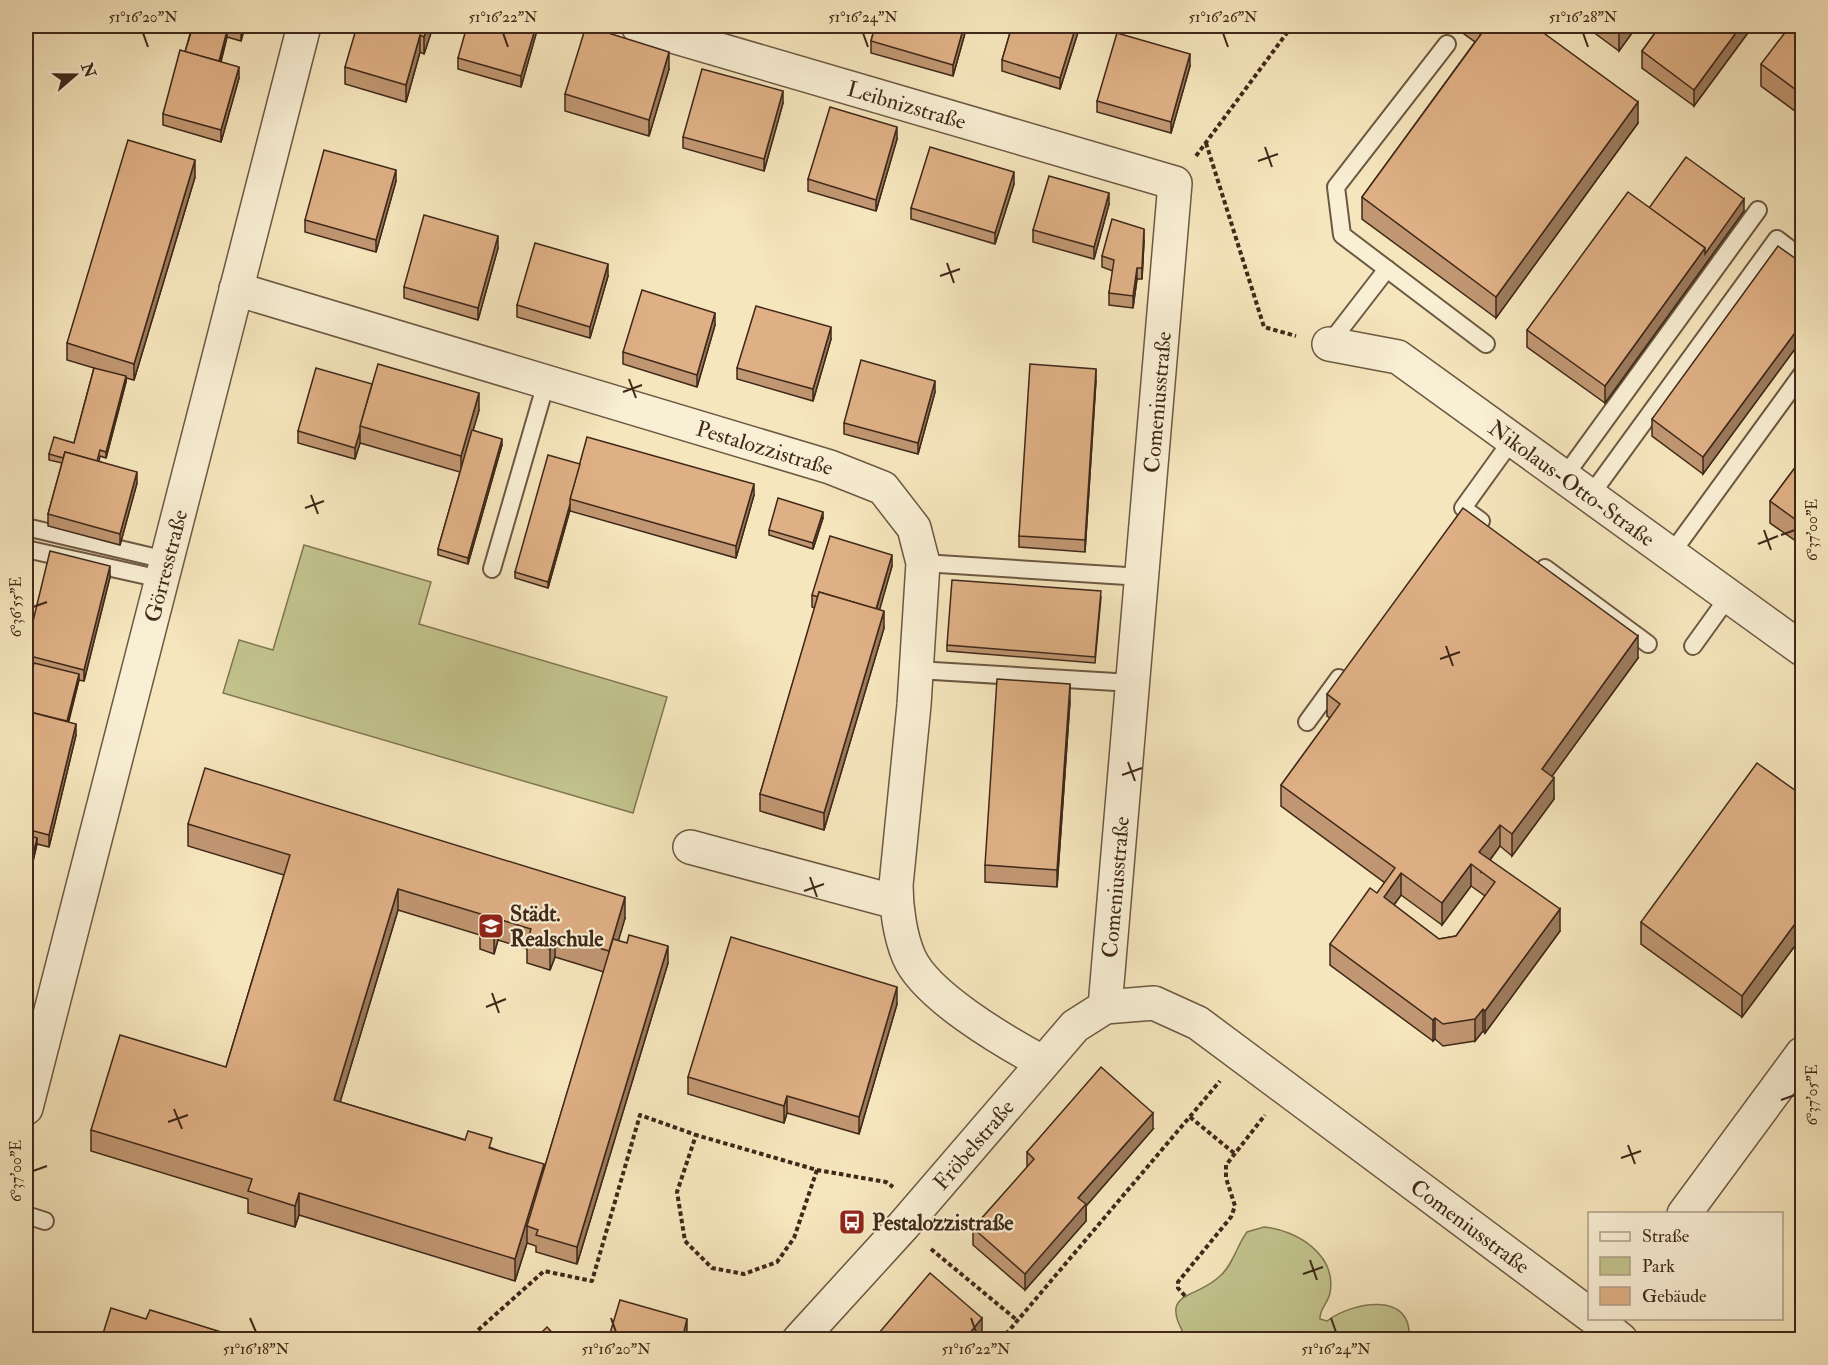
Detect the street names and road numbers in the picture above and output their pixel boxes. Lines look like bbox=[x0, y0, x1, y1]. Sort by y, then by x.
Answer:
street label: Leibnizstraße bbox=[844, 75, 969, 136]
street label: Comeniusstraße bbox=[1138, 330, 1178, 474]
street label: Nikolaus-Otto-Straße bbox=[1483, 414, 1660, 553]
street label: Pestalozzistraße bbox=[693, 415, 836, 482]
street label: Görresstraße bbox=[138, 507, 194, 625]
street label: Comeniusstraße bbox=[1096, 815, 1136, 959]
street label: Fröbelstraße bbox=[927, 1094, 1021, 1196]
street label: Comeniusstraße bbox=[1405, 1173, 1535, 1280]

